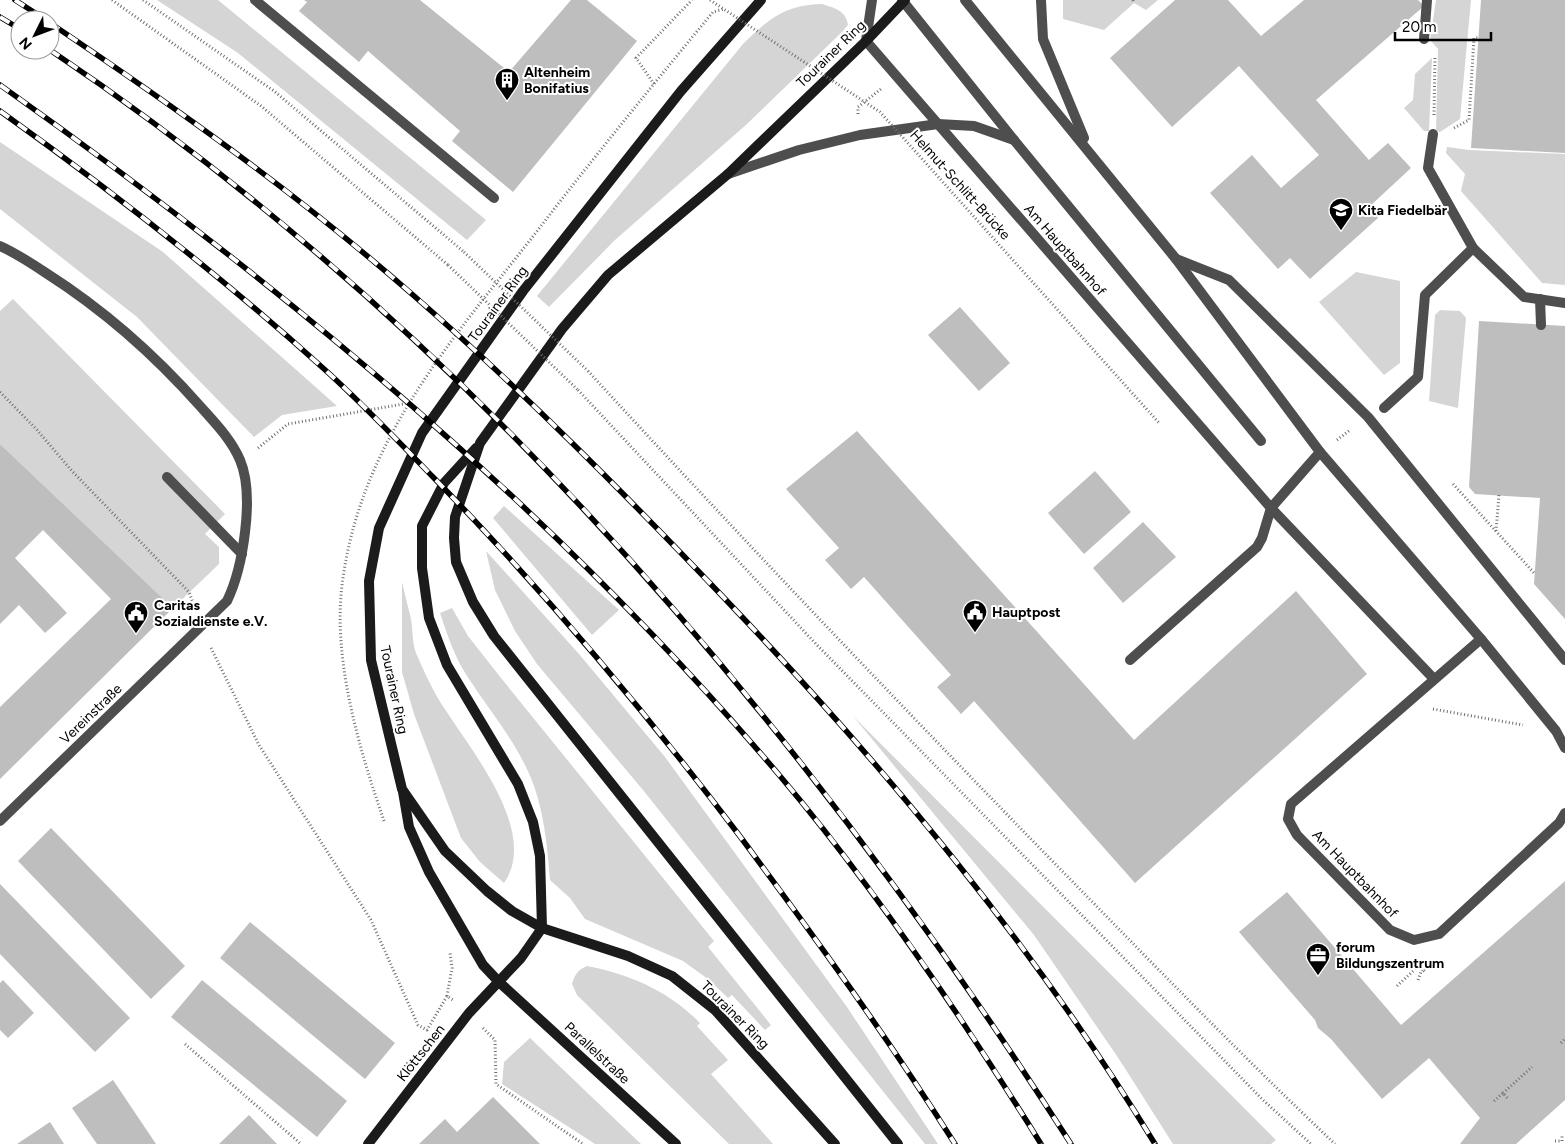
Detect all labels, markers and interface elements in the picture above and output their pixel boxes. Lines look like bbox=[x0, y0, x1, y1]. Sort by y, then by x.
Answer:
north arrow bbox=[10, 10, 60, 60]
scale bar bbox=[1395, 10, 1491, 42]
street label: Tourainer Ring bbox=[793, 17, 869, 91]
text: 20 m bbox=[1402, 18, 1436, 36]
text: N bbox=[16, 34, 36, 53]
place label: Altenheim Bonifatius bbox=[524, 64, 590, 97]
building icon: Altenheim Bonifatius bbox=[494, 67, 520, 101]
street label: Helmut-Schlitt-Brücke bbox=[906, 127, 1014, 244]
school or university icon: Kita Fiedelbär bbox=[1328, 197, 1354, 231]
street label: Am Hauptbahnhof bbox=[1021, 201, 1110, 300]
place label: Kita Fiedelbär bbox=[1358, 202, 1448, 219]
street label: Tourainer Ring bbox=[465, 263, 531, 345]
place label: Caritas Sozialdienste e.V. bbox=[154, 597, 268, 630]
public building icon: Hauptpost bbox=[962, 599, 988, 633]
public building icon: Caritas Sozialdienste e.V. bbox=[123, 600, 149, 634]
place label: Hauptpost bbox=[992, 604, 1061, 621]
street label: Tourainer Ring bbox=[376, 644, 412, 736]
street label: Vereinstraße bbox=[57, 680, 126, 748]
street label: Am Hauptbahnhof bbox=[1309, 826, 1402, 922]
place label: forum Bildungszentrum bbox=[1336, 939, 1444, 972]
office icon: forum Bildungszentrum bbox=[1305, 942, 1331, 976]
street label: Tourainer Ring bbox=[697, 977, 773, 1053]
street label: Parallelstraße bbox=[561, 1018, 633, 1088]
street label: Klöttschen bbox=[393, 1021, 449, 1085]

